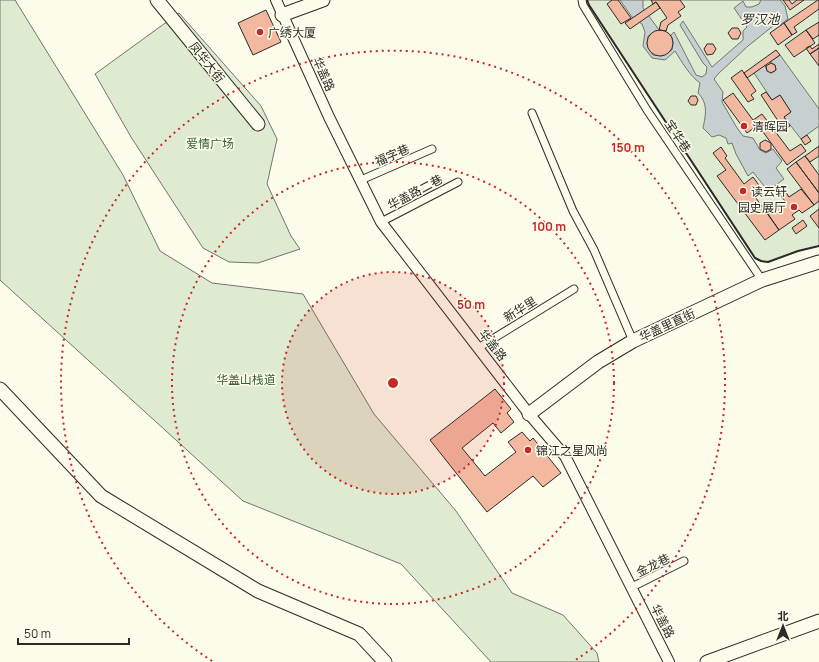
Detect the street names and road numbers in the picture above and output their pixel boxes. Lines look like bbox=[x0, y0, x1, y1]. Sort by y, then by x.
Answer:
street label: 凤华大街 bbox=[185, 38, 229, 86]
street label: 华盖路 bbox=[309, 54, 339, 94]
street label: 宝华巷 bbox=[661, 116, 695, 156]
street label: 福字巷 bbox=[372, 140, 412, 170]
street label: 华盖路二巷 bbox=[385, 170, 445, 214]
street label: 新华里 bbox=[500, 292, 540, 326]
street label: 华盖里直街 bbox=[636, 305, 698, 345]
street label: 华盖路 bbox=[475, 326, 511, 364]
street label: 金龙巷 bbox=[633, 549, 673, 581]
street label: 华盖路 bbox=[647, 601, 679, 641]

